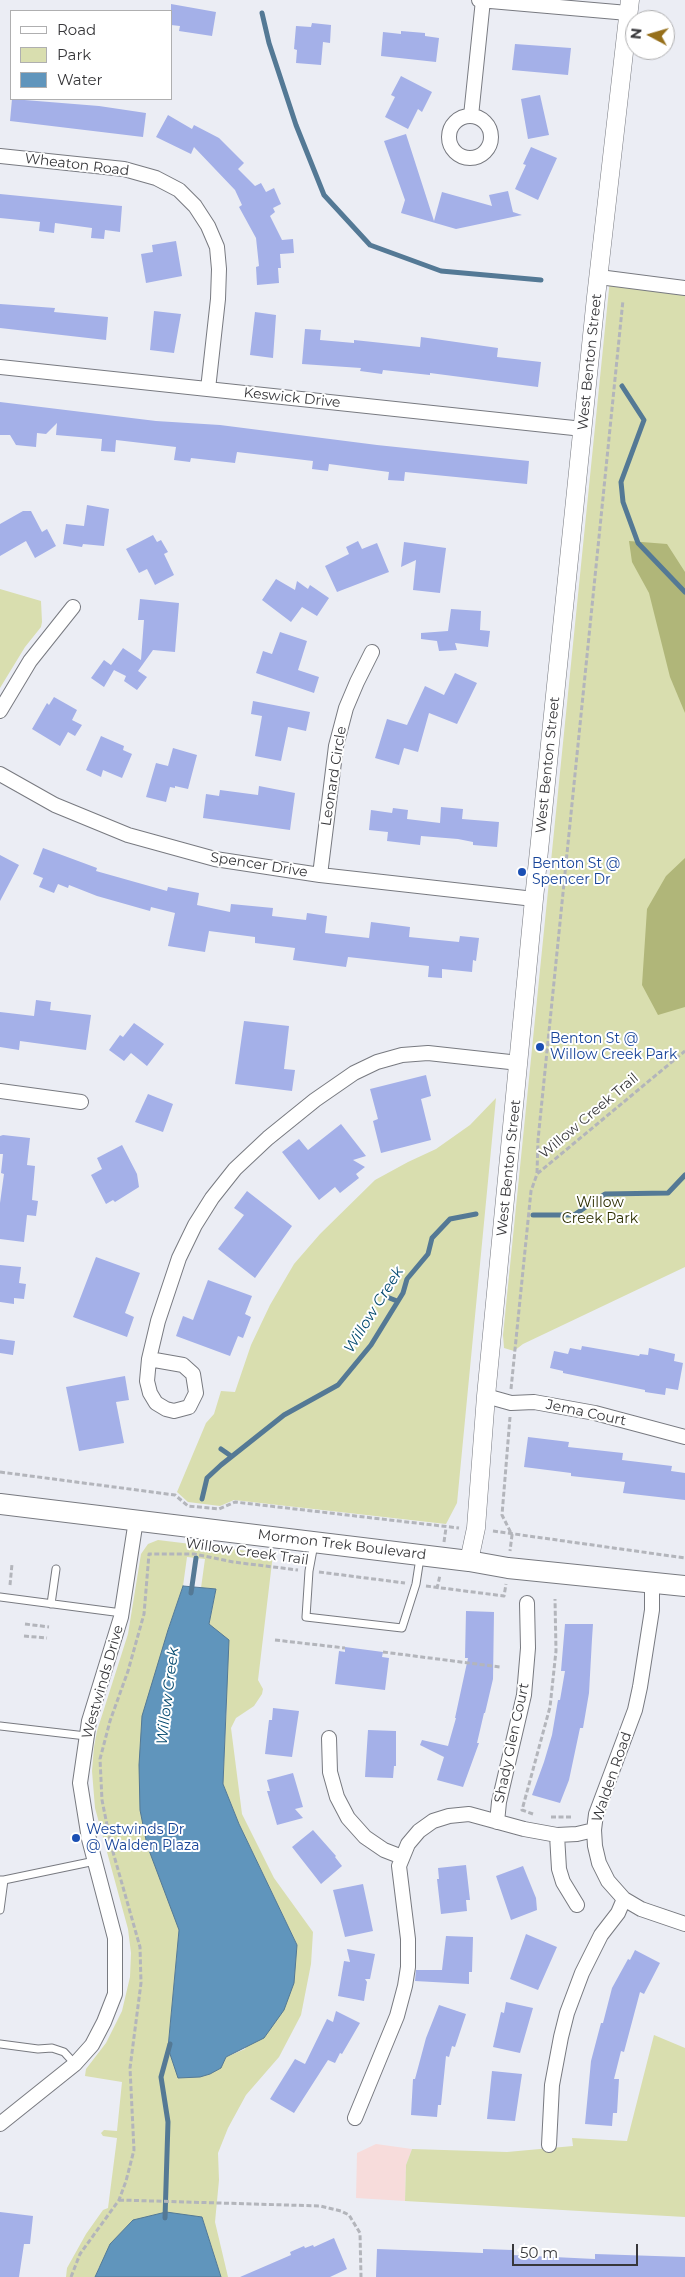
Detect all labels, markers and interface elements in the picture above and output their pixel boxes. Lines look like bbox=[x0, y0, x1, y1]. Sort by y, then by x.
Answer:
legend bbox=[10, 10, 172, 100]
north arrow bbox=[625, 10, 675, 60]
text: Road bbox=[57, 20, 96, 39]
text: N bbox=[627, 27, 646, 40]
text: Park bbox=[57, 45, 91, 64]
text: Water bbox=[57, 70, 103, 89]
street label: Wheaton Road bbox=[24, 150, 130, 180]
street label: West Benton Street bbox=[574, 293, 606, 431]
street label: Keswick Drive bbox=[243, 385, 341, 411]
street label: West Benton Street bbox=[532, 696, 564, 834]
street label: Leonard Circle bbox=[318, 725, 350, 827]
street label: Spencer Drive bbox=[209, 849, 309, 881]
place label: Benton St @ Spencer Dr bbox=[532, 856, 620, 889]
marker: Benton St @ Spencer Dr bbox=[516, 866, 528, 878]
place label: Benton St @ Willow Creek Park bbox=[550, 1031, 677, 1064]
marker: Benton St @ Willow Creek Park bbox=[534, 1041, 546, 1053]
street label: Willow Creek Trail bbox=[536, 1070, 642, 1162]
street label: West Benton Street bbox=[493, 1099, 525, 1237]
park label: Willow Creek Park bbox=[562, 1195, 638, 1228]
water label: Willow Creek bbox=[340, 1264, 408, 1356]
street label: Jema Court bbox=[544, 1396, 628, 1430]
street label: Mormon Trek Boulevard bbox=[257, 1526, 427, 1564]
street label: Willow Creek Trail bbox=[184, 1535, 310, 1569]
street label: Westwinds Drive bbox=[79, 1623, 127, 1741]
water label: Willow Creek bbox=[153, 1646, 183, 1746]
street label: Shady Glen Court bbox=[491, 1681, 533, 1805]
street label: Walden Road bbox=[589, 1730, 635, 1824]
place label: Westwinds Dr @ Walden Plaza bbox=[86, 1822, 200, 1854]
marker: Westwinds Dr @ Walden Plaza bbox=[70, 1832, 82, 1844]
scale bar bbox=[515, 2234, 641, 2266]
text: 50 m bbox=[520, 2243, 558, 2262]

